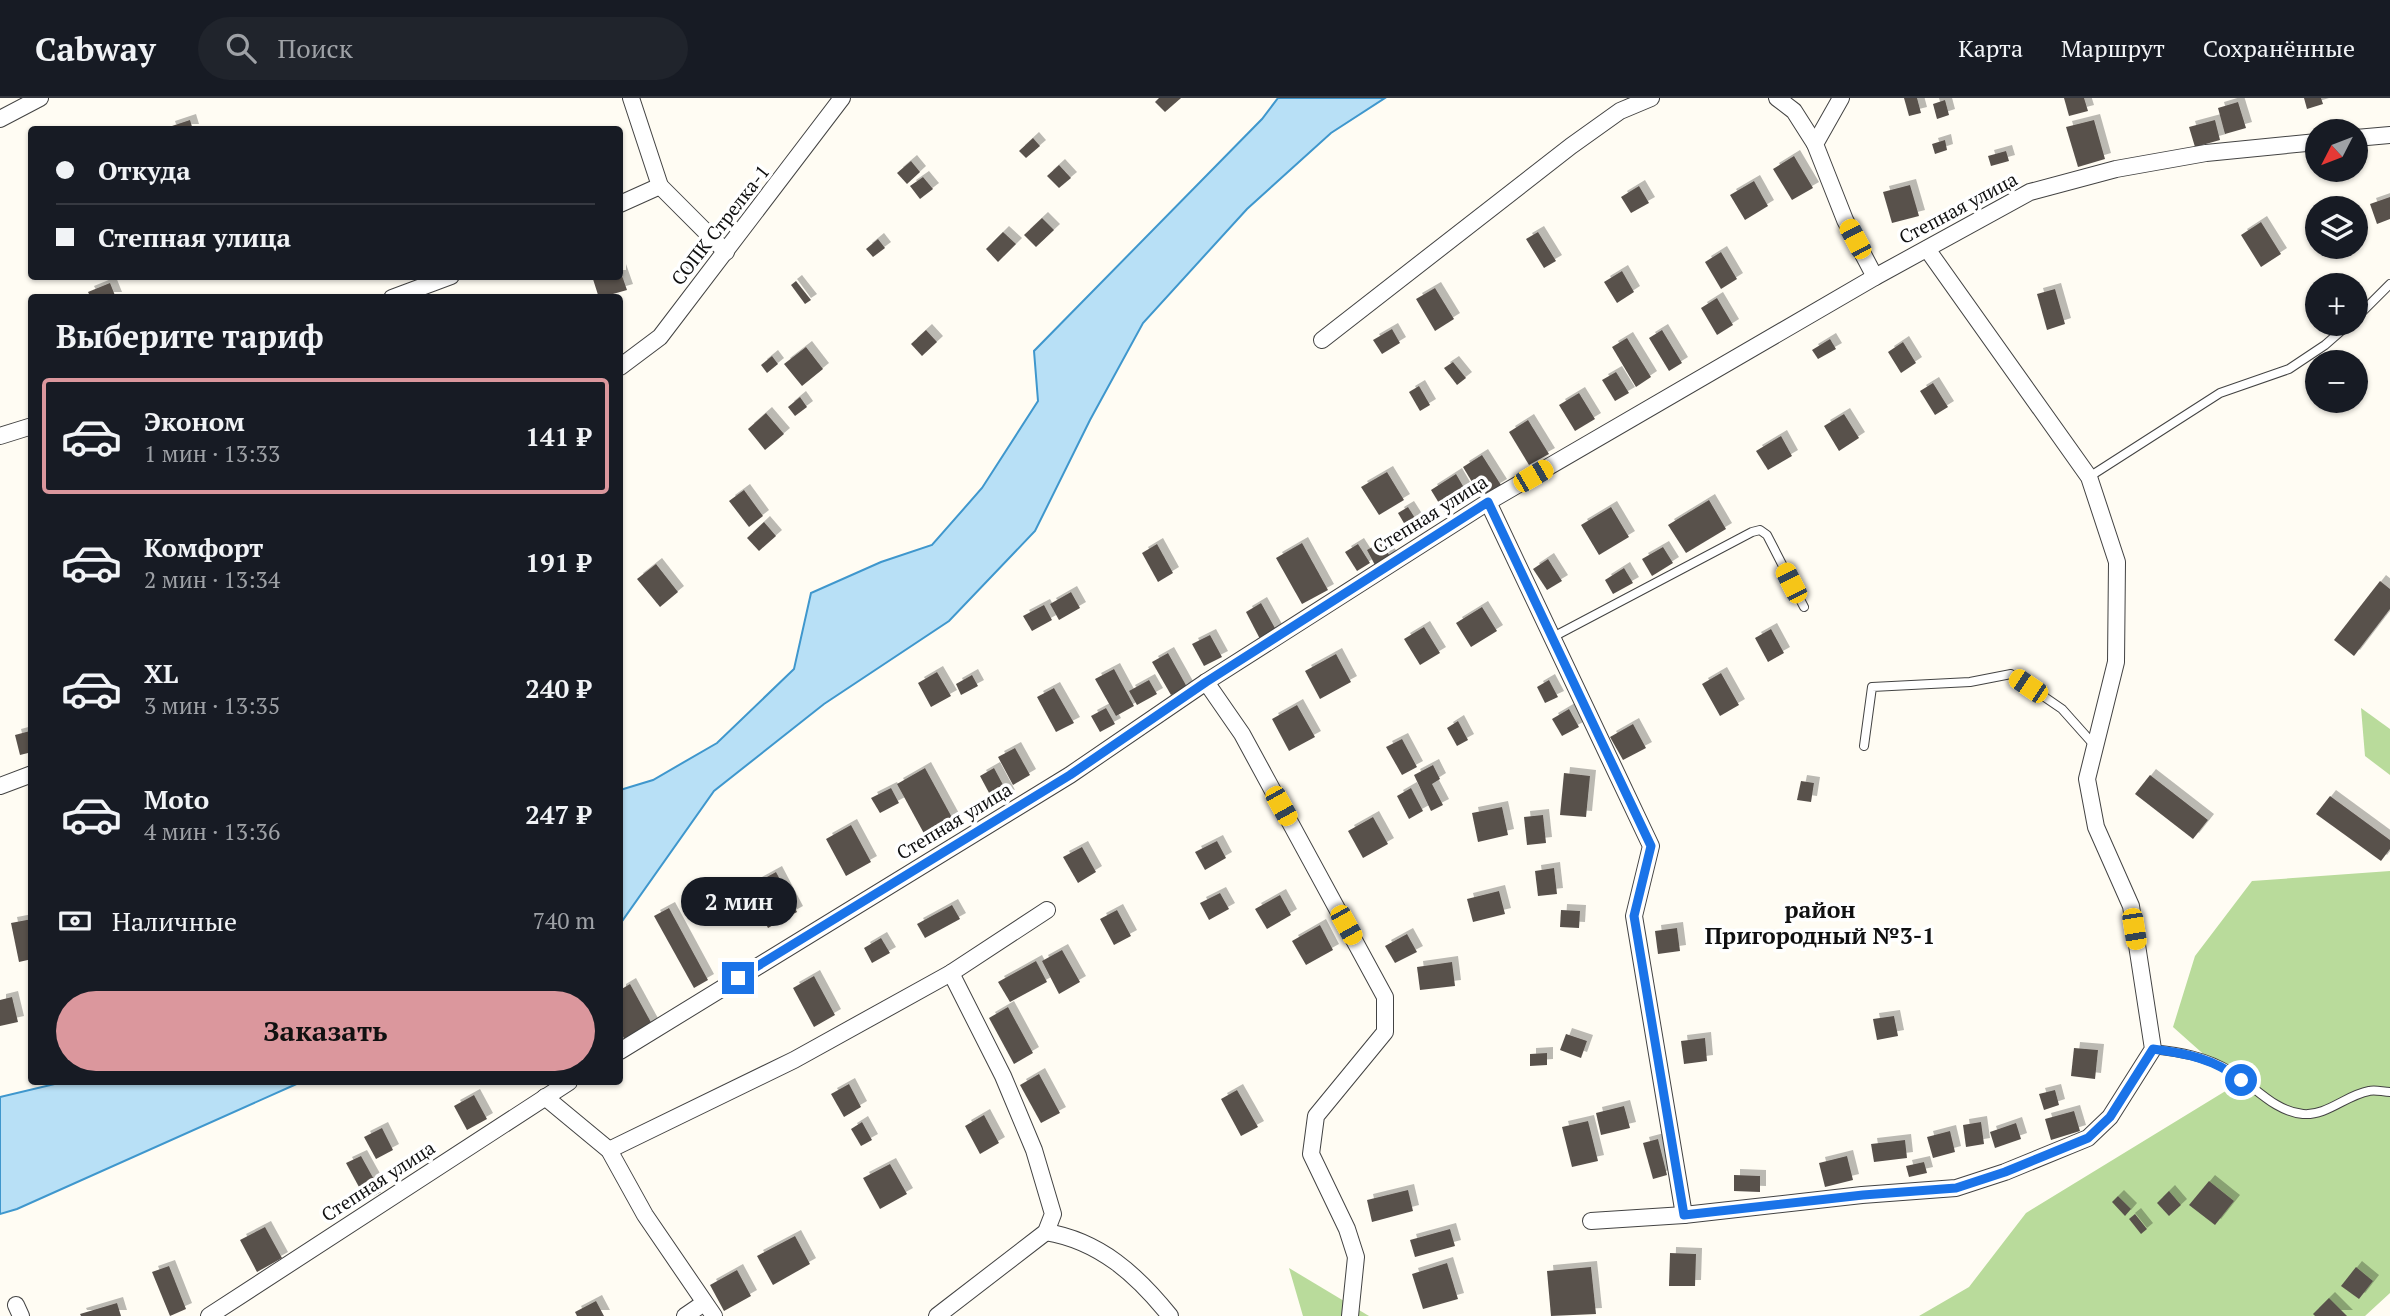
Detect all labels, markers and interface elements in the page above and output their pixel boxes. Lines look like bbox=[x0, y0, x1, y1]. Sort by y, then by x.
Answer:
search box bbox=[198, 17, 688, 80]
text: Cabway bbox=[35, 27, 156, 70]
icon: search bbox=[222, 29, 260, 67]
text: Поиск bbox=[278, 31, 353, 65]
text: Карта bbox=[1958, 32, 2023, 64]
text: Маршрут bbox=[2061, 32, 2165, 64]
text: Сохранённые bbox=[2203, 32, 2355, 64]
north arrow bbox=[2305, 119, 2368, 182]
map controls bbox=[2305, 119, 2368, 413]
text: Откуда bbox=[98, 153, 191, 187]
street label: СОПК Стрелка-1 bbox=[665, 160, 774, 290]
street label: Степная улица bbox=[1894, 166, 2022, 249]
button: layers bbox=[2305, 196, 2368, 259]
car bbox=[1836, 216, 1875, 262]
text: Степная улица bbox=[98, 220, 291, 254]
button: + bbox=[2305, 273, 2368, 336]
text: Выберите тариф bbox=[56, 315, 324, 357]
button: − bbox=[2305, 350, 2368, 413]
text: Эконом bbox=[144, 404, 245, 438]
icon: car bbox=[60, 405, 123, 468]
text: 141 ₽ bbox=[525, 419, 591, 453]
text: 1 мин · 13:33 bbox=[144, 438, 280, 469]
car bbox=[1510, 456, 1557, 496]
street label: Степная улица bbox=[1368, 468, 1492, 559]
text: Комфорт bbox=[144, 530, 263, 564]
icon: car bbox=[60, 531, 123, 594]
text: 191 ₽ bbox=[525, 545, 591, 579]
car bbox=[1773, 560, 1810, 606]
text: 2 мин · 13:34 bbox=[144, 564, 280, 595]
text: XL bbox=[144, 656, 178, 690]
icon: car bbox=[60, 657, 123, 720]
car bbox=[2005, 666, 2052, 706]
text: 240 ₽ bbox=[525, 671, 591, 705]
text: 3 мин · 13:35 bbox=[144, 690, 280, 721]
street label: Степная улица bbox=[891, 776, 1016, 865]
text: Moto bbox=[144, 782, 209, 816]
icon: car bbox=[60, 783, 123, 846]
car bbox=[1262, 783, 1301, 829]
text: 247 ₽ bbox=[525, 797, 591, 831]
text: 4 мин · 13:36 bbox=[144, 816, 280, 847]
callout: 2 мин bbox=[680, 876, 796, 926]
text: 2 мин bbox=[705, 886, 773, 917]
district label: район Пригородный №3-1 bbox=[1705, 894, 1935, 951]
icon: cash bbox=[56, 902, 94, 940]
car bbox=[1327, 902, 1366, 948]
text: Наличные bbox=[112, 904, 237, 938]
text: 740 m bbox=[533, 905, 595, 936]
car bbox=[2121, 907, 2148, 951]
route end bbox=[722, 962, 754, 994]
button: Заказать bbox=[56, 991, 595, 1071]
route start bbox=[2225, 1064, 2257, 1096]
street label: Степная улица bbox=[316, 1134, 440, 1227]

